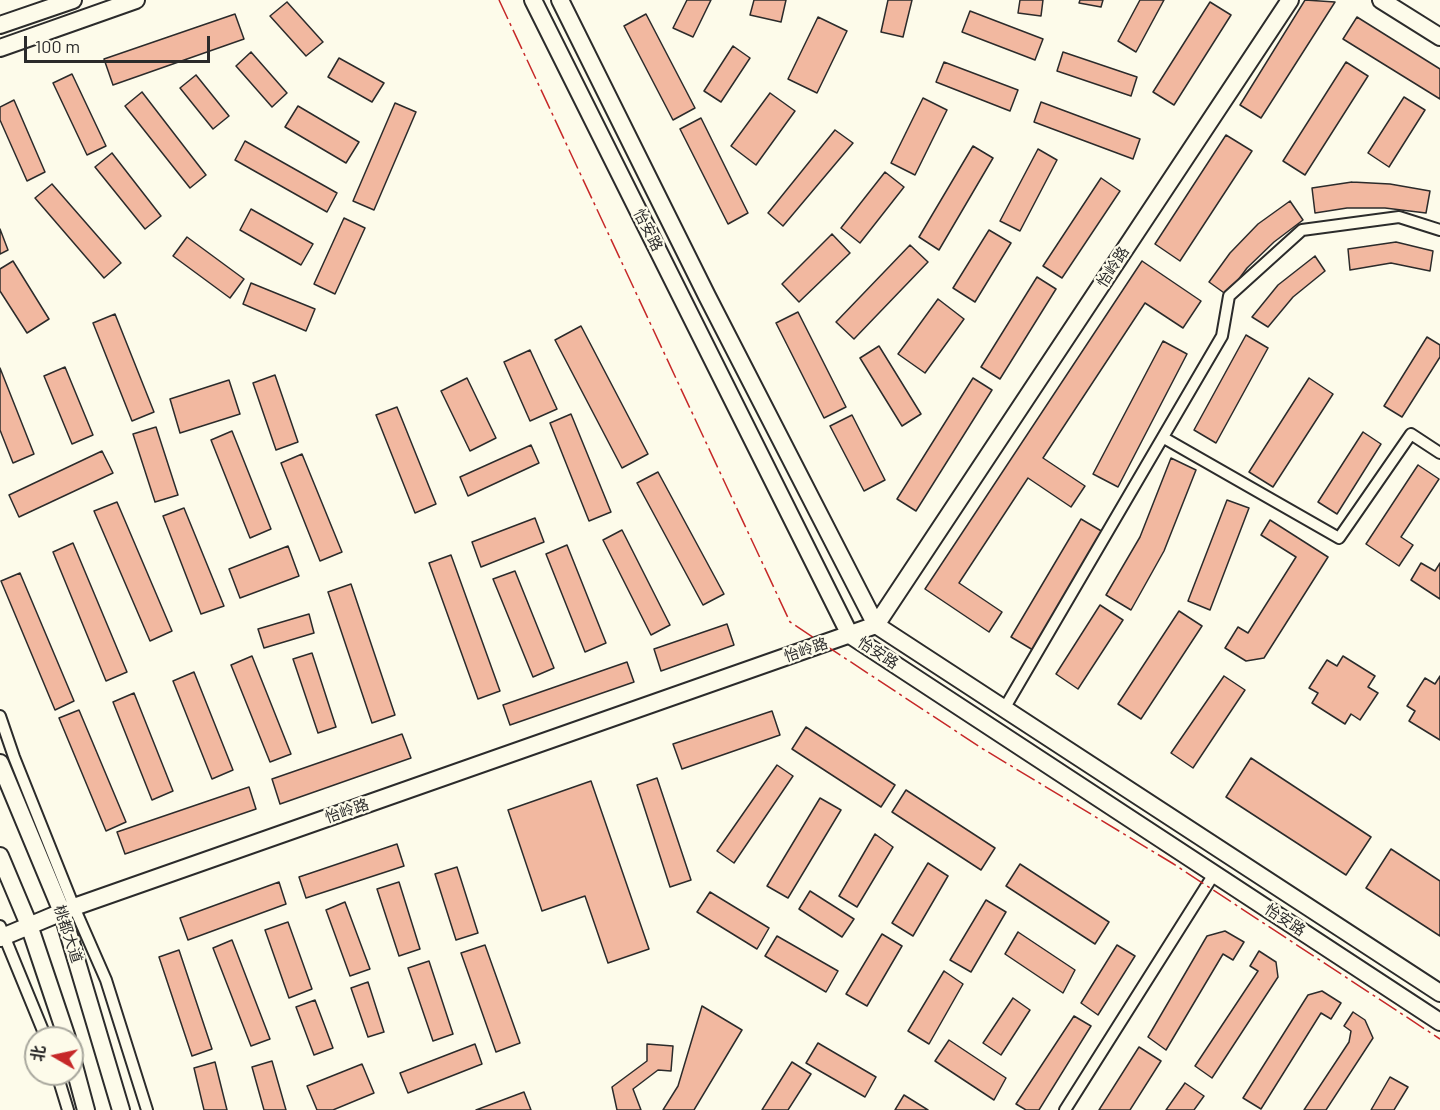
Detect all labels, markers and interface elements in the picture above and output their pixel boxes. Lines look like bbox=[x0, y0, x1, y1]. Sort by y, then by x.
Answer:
scale bar bbox=[27, 24, 213, 62]
text: 100 m bbox=[35, 35, 80, 57]
street label: 怡安路 bbox=[630, 206, 666, 254]
street label: 怡岭路 bbox=[1093, 243, 1133, 291]
street label: 怡安路 bbox=[854, 633, 902, 673]
street label: 怡岭路 bbox=[782, 634, 830, 666]
street label: 怡岭路 bbox=[323, 795, 371, 827]
street label: 怡安路 bbox=[1261, 900, 1309, 940]
street label: 桃都大道 bbox=[50, 903, 86, 965]
north arrow bbox=[24, 1026, 84, 1086]
text: 北 bbox=[27, 1044, 48, 1063]

